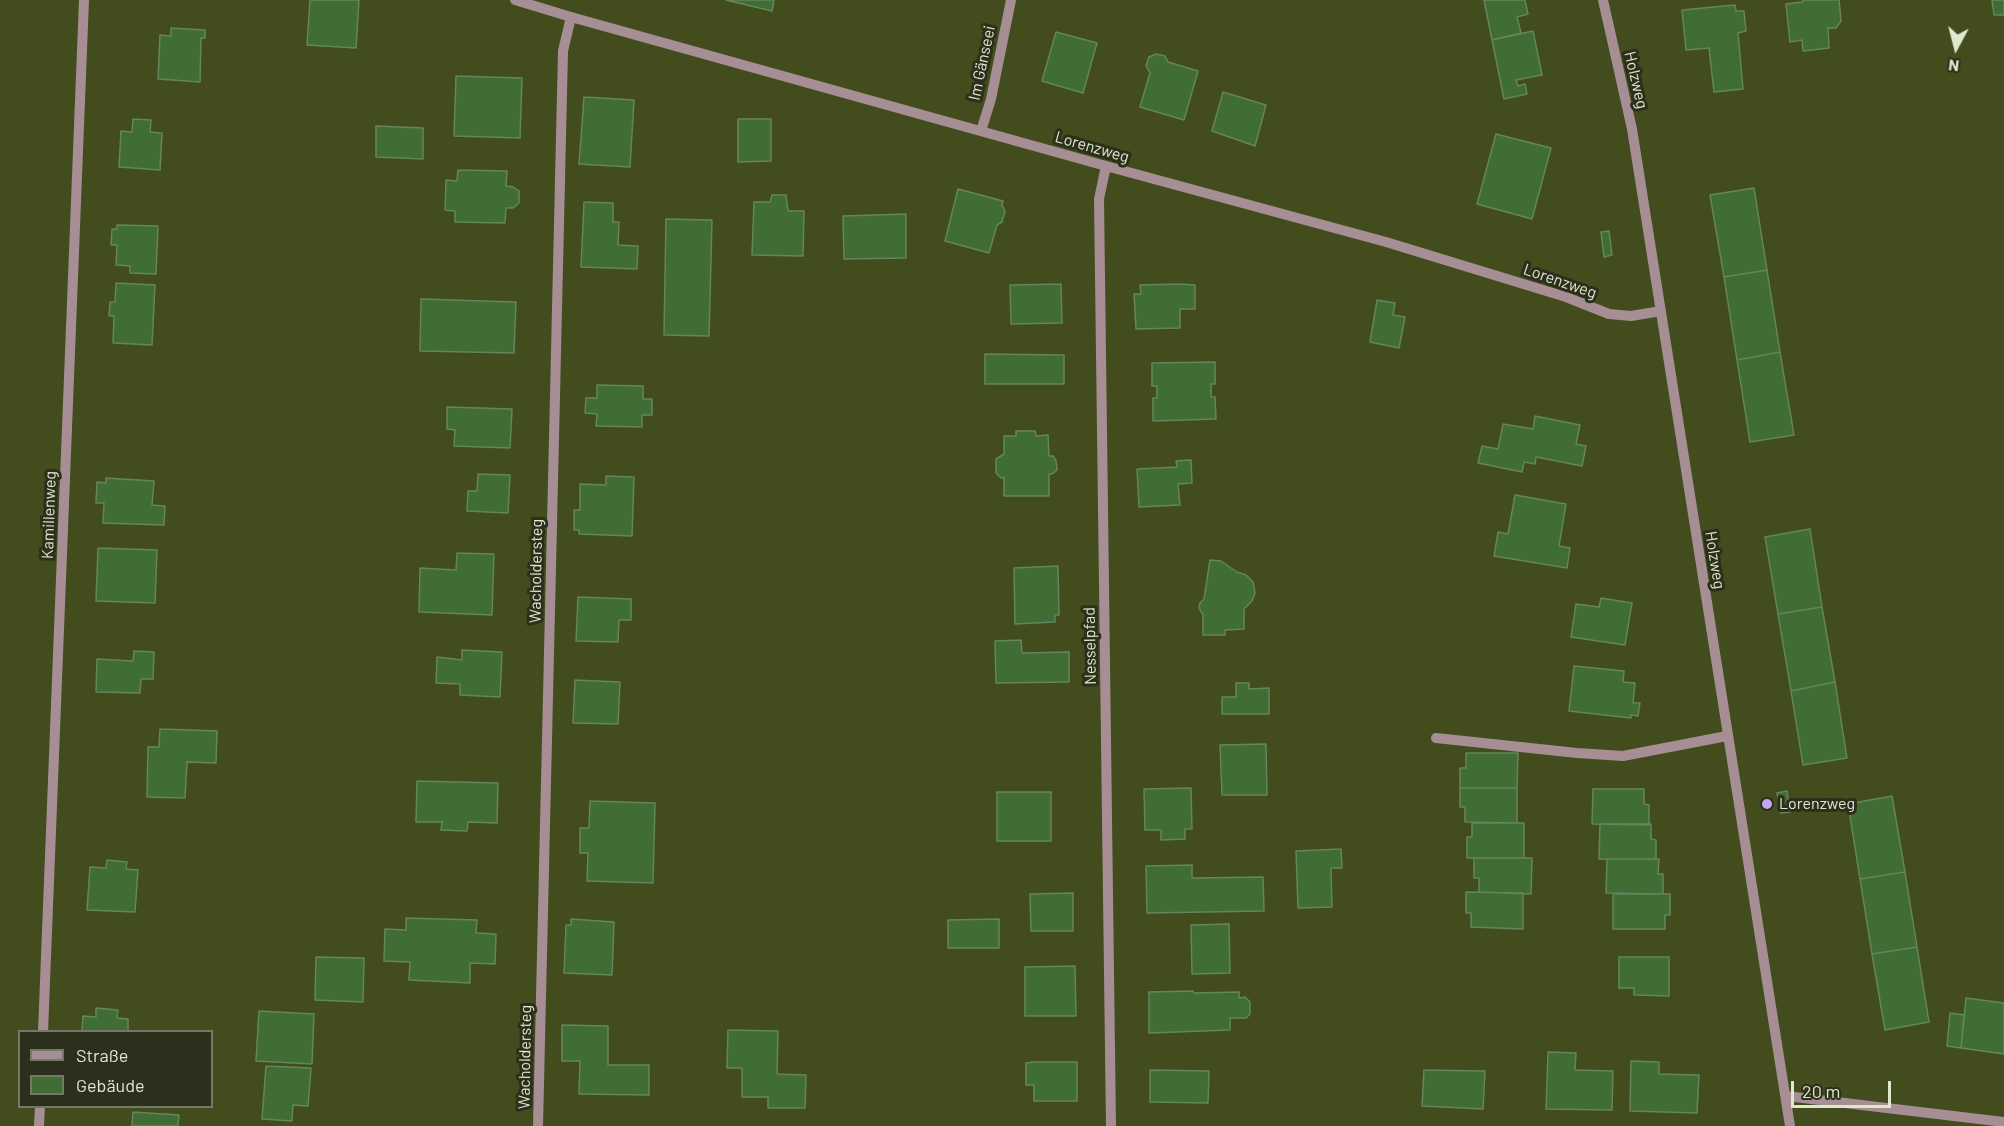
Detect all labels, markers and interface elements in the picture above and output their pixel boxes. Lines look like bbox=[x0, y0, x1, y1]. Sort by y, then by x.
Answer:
north arrow bbox=[1926, 18, 1986, 78]
street label: Im Gänseei bbox=[965, 24, 999, 102]
street label: Holzweg bbox=[1620, 49, 1652, 111]
text: N bbox=[1947, 56, 1960, 76]
street label: Lorenzweg bbox=[1053, 127, 1131, 167]
street label: Lorenzweg bbox=[1521, 260, 1599, 302]
street label: Kamillenweg bbox=[38, 471, 60, 559]
street label: Wacholdersteg bbox=[525, 519, 547, 623]
street label: Holzweg bbox=[1701, 530, 1729, 590]
street label: Nesselpfad bbox=[1080, 607, 1100, 685]
place label: Lorenzweg bbox=[1779, 794, 1855, 814]
marker: Lorenzweg bbox=[1760, 797, 1774, 811]
street label: Wacholdersteg bbox=[514, 1005, 536, 1109]
legend bbox=[18, 1030, 213, 1108]
text: Straße bbox=[76, 1044, 128, 1066]
scale bar bbox=[1794, 1069, 1894, 1107]
text: Gebäude bbox=[76, 1074, 145, 1096]
text: 20 m bbox=[1802, 1080, 1840, 1102]

